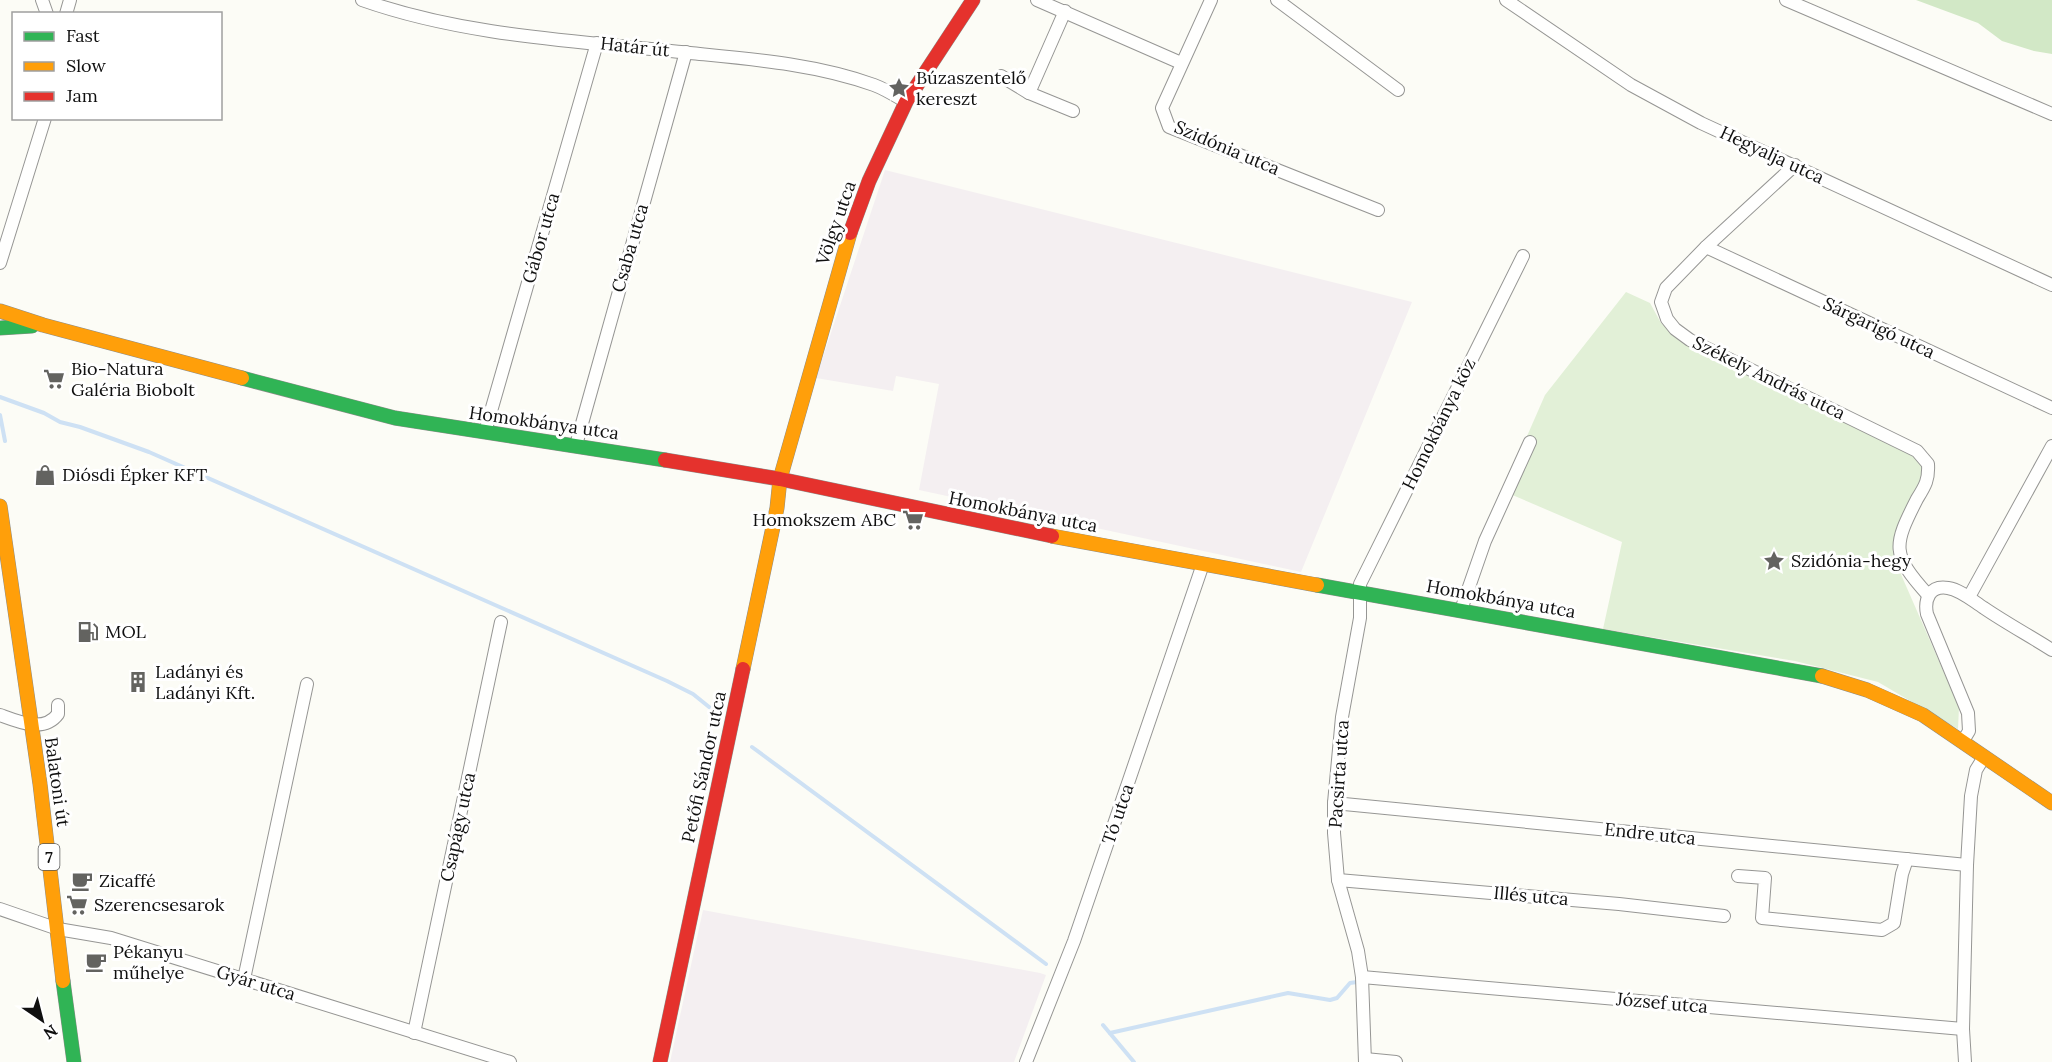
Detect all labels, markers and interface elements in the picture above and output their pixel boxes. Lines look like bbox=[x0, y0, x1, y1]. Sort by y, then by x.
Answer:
legend bbox=[12, 12, 222, 120]
text: Fast bbox=[66, 24, 100, 47]
street label: Határ út bbox=[599, 31, 671, 62]
text: Slow bbox=[66, 54, 106, 77]
place label: Búzaszentelő kereszt bbox=[916, 66, 1026, 110]
place icon: Búzaszentelő kereszt bbox=[887, 76, 911, 100]
text: Jam bbox=[65, 84, 98, 107]
street label: Szidónia utca bbox=[1171, 115, 1283, 180]
street label: Hegyalja utca bbox=[1716, 120, 1828, 189]
street label: Völgy utca bbox=[810, 178, 861, 269]
street label: Gábor utca bbox=[517, 190, 564, 286]
street label: Csaba utca bbox=[606, 201, 653, 295]
street label: Sárgarigó utca bbox=[1820, 292, 1939, 364]
street label: Székely András utca bbox=[1689, 331, 1849, 424]
street label: Homokbánya köz bbox=[1397, 354, 1480, 493]
place label: Bio-Natura Galéria Biobolt bbox=[71, 357, 195, 401]
supermarket icon: Bio-Natura Galéria Biobolt bbox=[42, 367, 66, 391]
street label: Homokbánya utca bbox=[468, 401, 620, 444]
shop icon: Diósdi Épker KFT bbox=[33, 463, 57, 487]
place label: Diósdi Épker KFT bbox=[62, 463, 208, 486]
street label: Homokbánya utca bbox=[947, 486, 1099, 537]
place label: Homokszem ABC bbox=[753, 508, 896, 531]
supermarket icon: Homokszem ABC bbox=[901, 508, 925, 532]
place icon: Szidónia-hegy bbox=[1762, 549, 1786, 573]
place label: Szidónia-hegy bbox=[1791, 549, 1912, 572]
street label: Homokbánya utca bbox=[1425, 574, 1577, 623]
fuel station icon: MOL bbox=[76, 620, 100, 644]
place label: MOL bbox=[105, 620, 147, 643]
place label: Ladányi és Ladányi Kft. bbox=[155, 660, 255, 704]
building icon: Ladányi és Ladányi Kft. bbox=[126, 670, 150, 694]
street label: Petőfi Sándor utca bbox=[676, 689, 731, 845]
street label: Pacsirta utca bbox=[1323, 719, 1354, 829]
street label: Balatoni út bbox=[40, 736, 75, 828]
street label: Csapágy utca bbox=[435, 770, 480, 884]
street label: Tó utca bbox=[1096, 781, 1139, 847]
street label: Endre utca bbox=[1603, 817, 1697, 850]
road number: 7 bbox=[38, 844, 60, 870]
cafe icon: Zicaffé bbox=[70, 869, 94, 893]
place label: Zicaffé bbox=[99, 869, 156, 892]
street label: Illés utca bbox=[1493, 881, 1569, 910]
supermarket icon: Szerencsesarok bbox=[65, 893, 89, 917]
place label: Szerencsesarok bbox=[94, 893, 225, 916]
place label: Pékanyu műhelye bbox=[113, 940, 185, 984]
cafe icon: Pékanyu műhelye bbox=[84, 950, 108, 974]
street label: Gyár utca bbox=[214, 960, 299, 1005]
street label: József utca bbox=[1614, 987, 1709, 1018]
north arrow bbox=[12, 990, 72, 1050]
text: N bbox=[40, 1021, 61, 1044]

